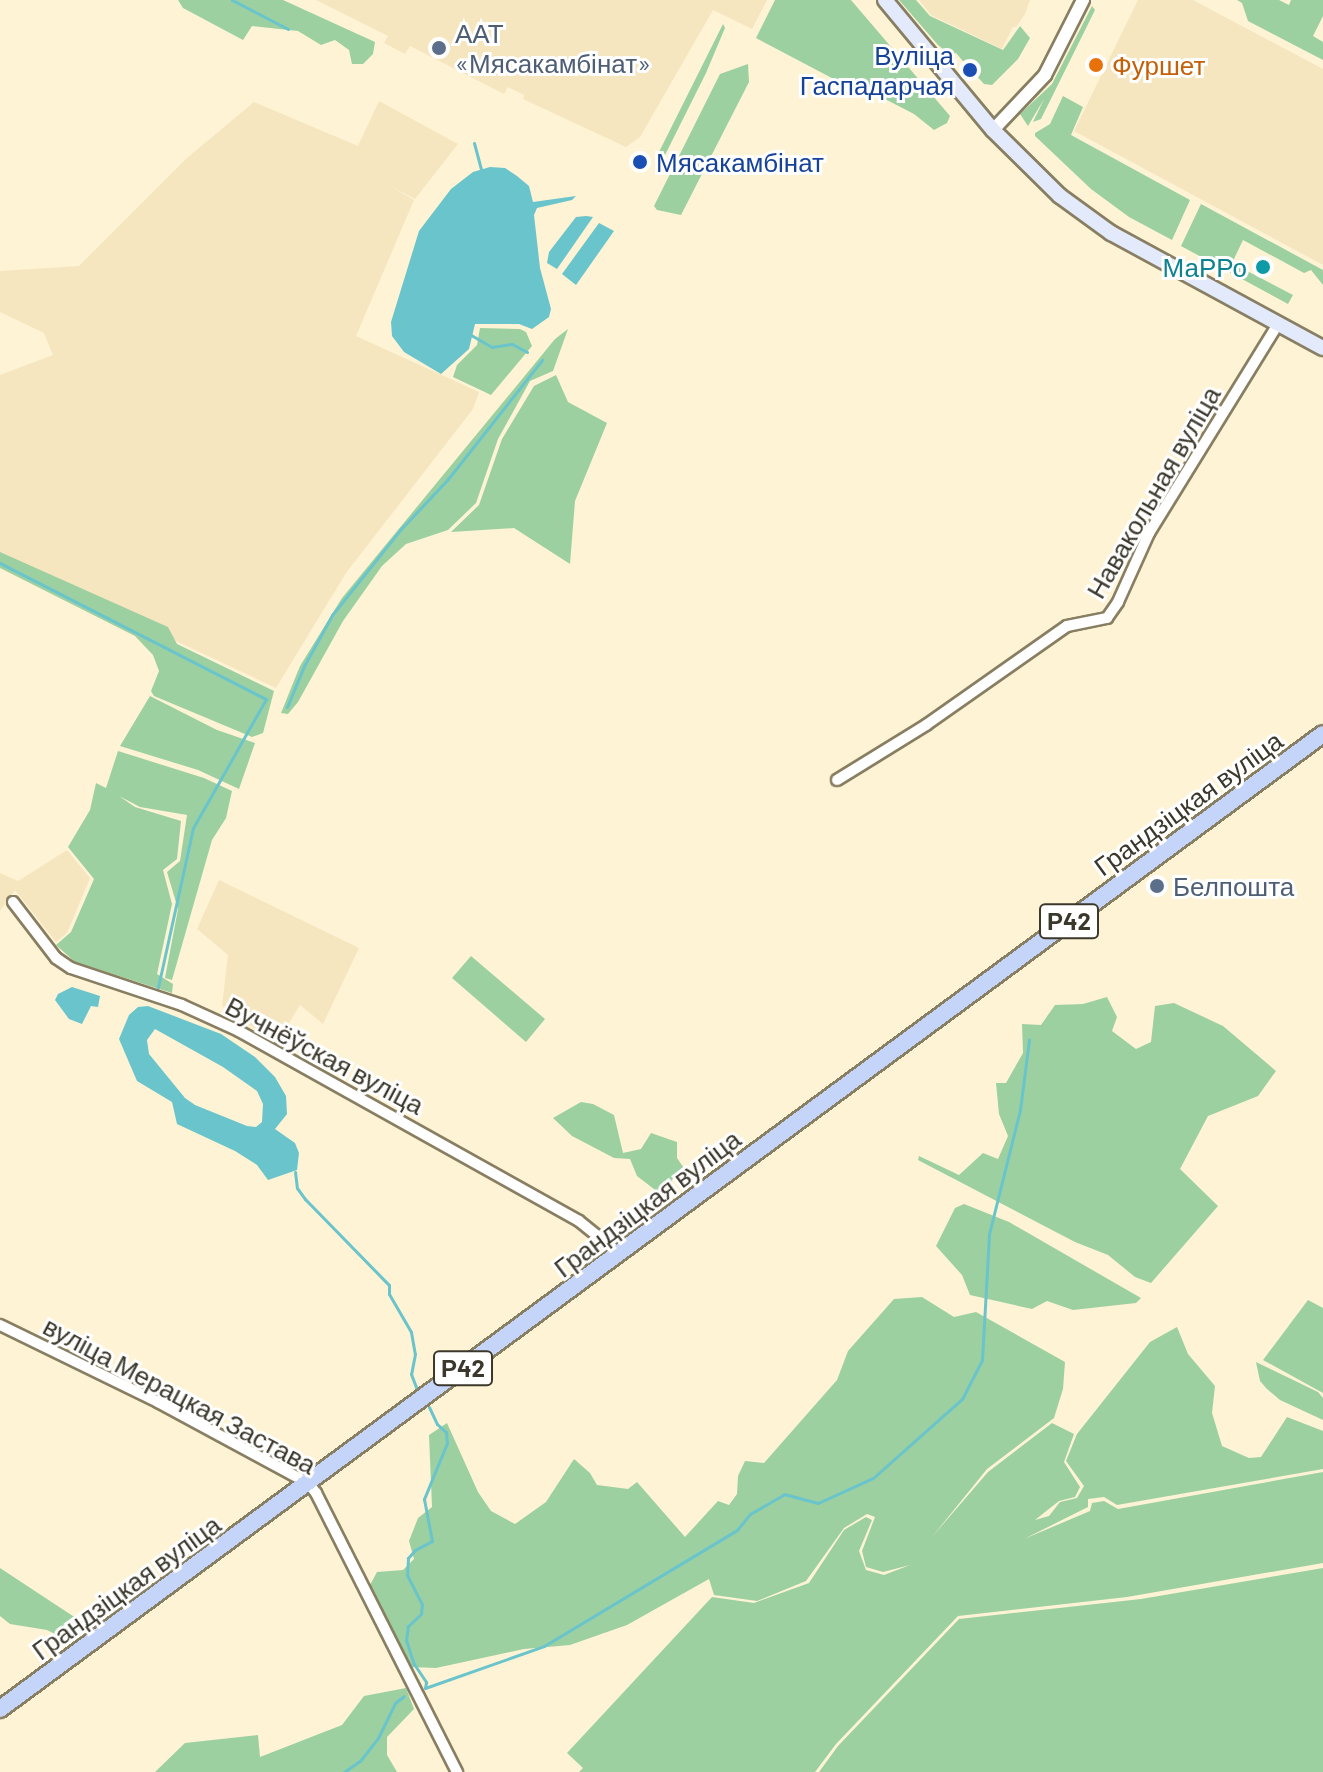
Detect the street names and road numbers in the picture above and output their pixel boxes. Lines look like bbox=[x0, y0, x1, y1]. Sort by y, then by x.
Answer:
street label: Навакольная вуліца bbox=[1080, 380, 1226, 604]
street label: Грандзіцкая вуліца bbox=[1088, 724, 1288, 882]
road number: Р42 bbox=[1039, 901, 1099, 941]
street label: Вучнёўская вуліца bbox=[221, 990, 429, 1120]
street label: Грандзіцкая вуліца bbox=[548, 1123, 746, 1283]
street label: вуліца Мерацкая Застава bbox=[38, 1310, 322, 1480]
road number: Р42 bbox=[433, 1348, 493, 1388]
street label: Грандзіцкая вуліца bbox=[26, 1508, 226, 1666]

